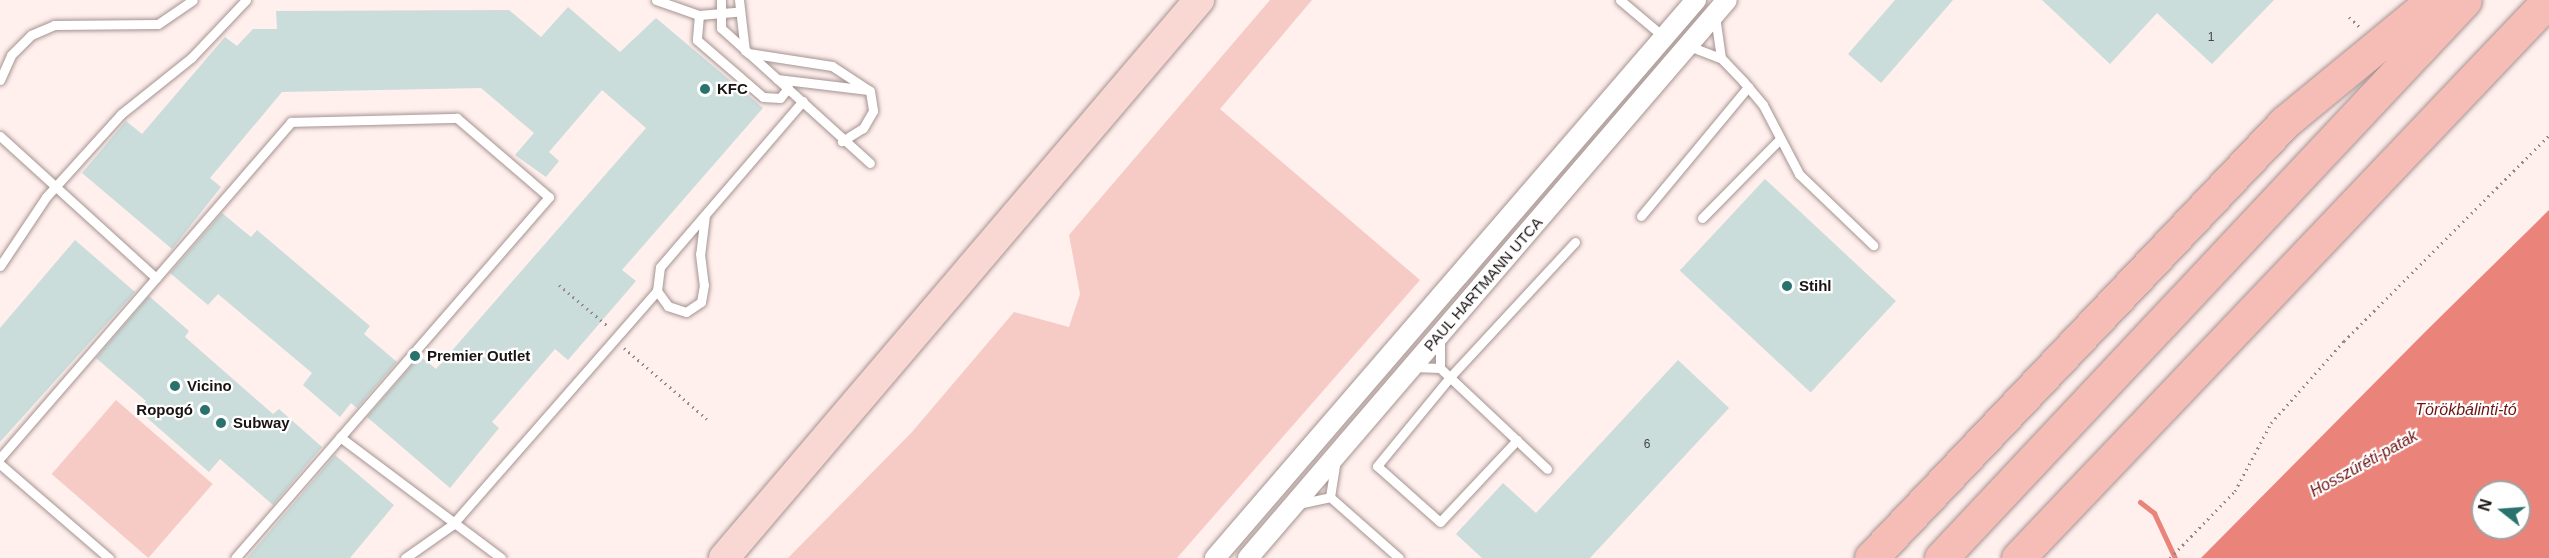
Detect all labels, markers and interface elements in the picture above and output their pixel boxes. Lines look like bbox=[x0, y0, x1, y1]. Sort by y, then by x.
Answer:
house number: 1 bbox=[2208, 31, 2214, 45]
place label: KFC bbox=[717, 80, 748, 98]
marker: KFC bbox=[698, 82, 712, 96]
street label: PAUL HARTMANN UTCA bbox=[1420, 213, 1546, 355]
place label: Stihl bbox=[1799, 277, 1831, 295]
marker: Stihl bbox=[1780, 279, 1794, 293]
place label: Premier Outlet bbox=[427, 347, 530, 365]
marker: Premier Outlet bbox=[408, 349, 422, 363]
place label: Vicino bbox=[187, 377, 232, 395]
marker: Vicino bbox=[168, 379, 182, 393]
water label: Törökbálinti-tó bbox=[2415, 400, 2517, 420]
place label: Ropogó bbox=[136, 401, 193, 419]
marker: Ropogó bbox=[198, 403, 212, 417]
place label: Subway bbox=[233, 414, 290, 432]
marker: Subway bbox=[214, 416, 228, 430]
water label: Hosszúréti-patak bbox=[2307, 427, 2421, 501]
house number: 6 bbox=[1644, 438, 1650, 452]
north arrow bbox=[2471, 480, 2531, 540]
text: N bbox=[2475, 497, 2495, 513]

